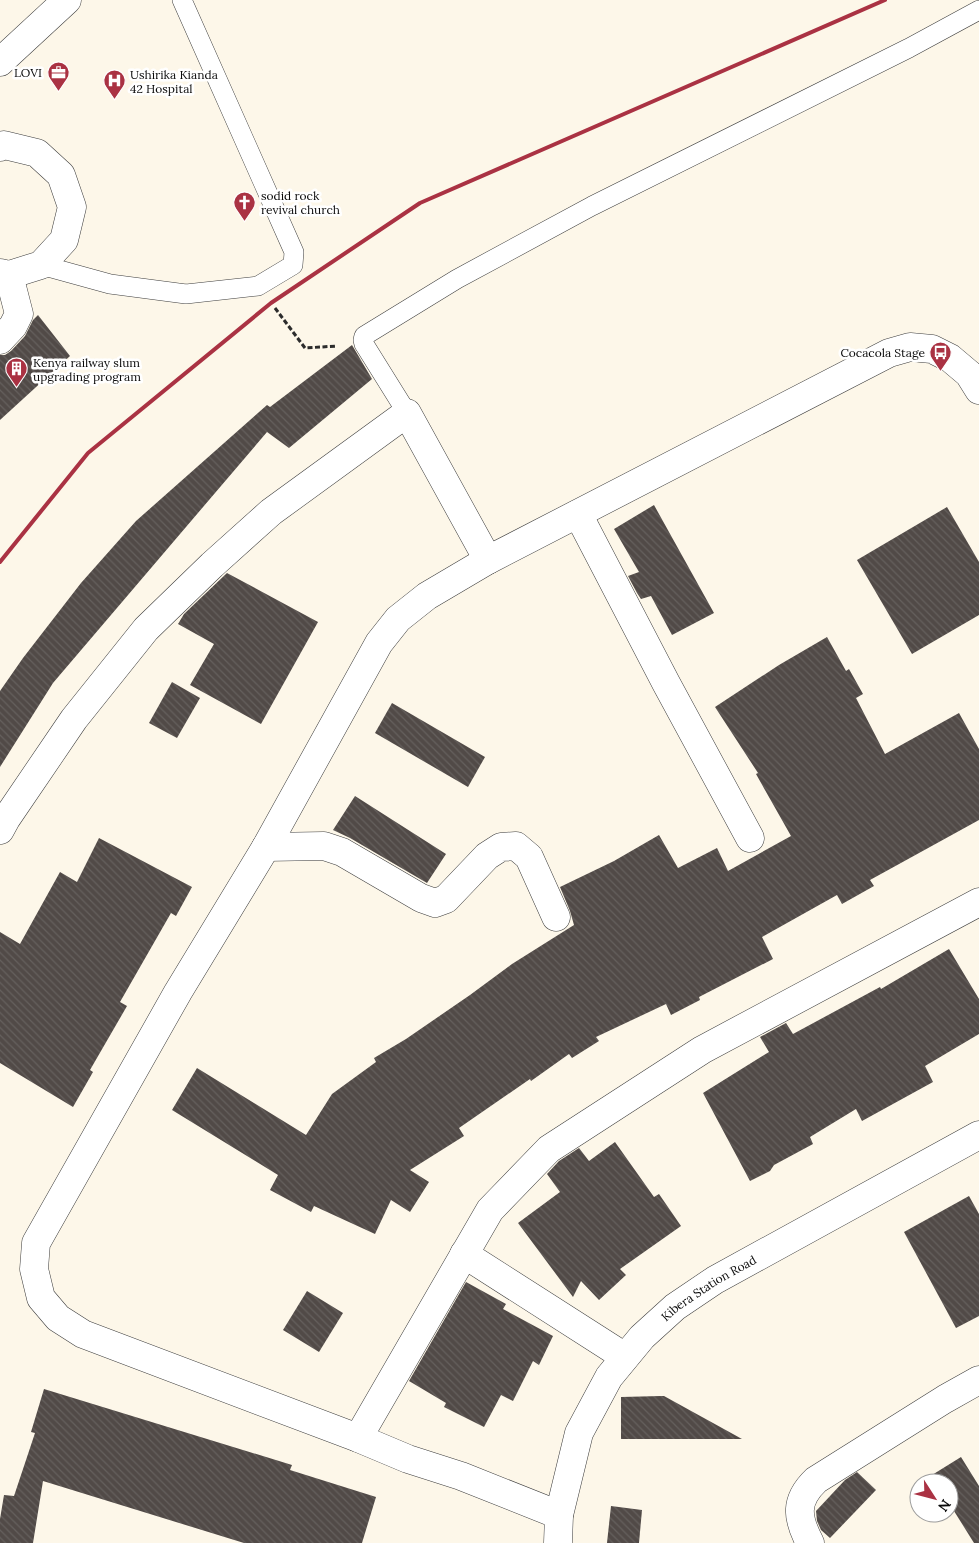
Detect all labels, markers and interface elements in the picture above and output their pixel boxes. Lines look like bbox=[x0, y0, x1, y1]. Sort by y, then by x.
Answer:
office icon: LOVI bbox=[46, 60, 70, 91]
place label: LOVI bbox=[14, 65, 42, 80]
place label: Ushirika Kianda 42 Hospital bbox=[130, 67, 218, 96]
hospital icon: Ushirika Kianda 42 Hospital bbox=[102, 69, 126, 100]
place label: sodid rock revival church bbox=[261, 188, 340, 217]
church icon: sodid rock revival church bbox=[233, 190, 257, 221]
bus stop icon: Cocacola Stage bbox=[929, 340, 953, 371]
place label: Cocacola Stage bbox=[840, 345, 925, 360]
place label: Kenya railway slum upgrading program bbox=[33, 355, 141, 384]
building icon: Kenya railway slum upgrading program bbox=[5, 357, 29, 388]
street label: Kibera Station Road bbox=[658, 1251, 759, 1324]
north arrow bbox=[909, 1473, 959, 1523]
text: N bbox=[934, 1496, 955, 1515]

